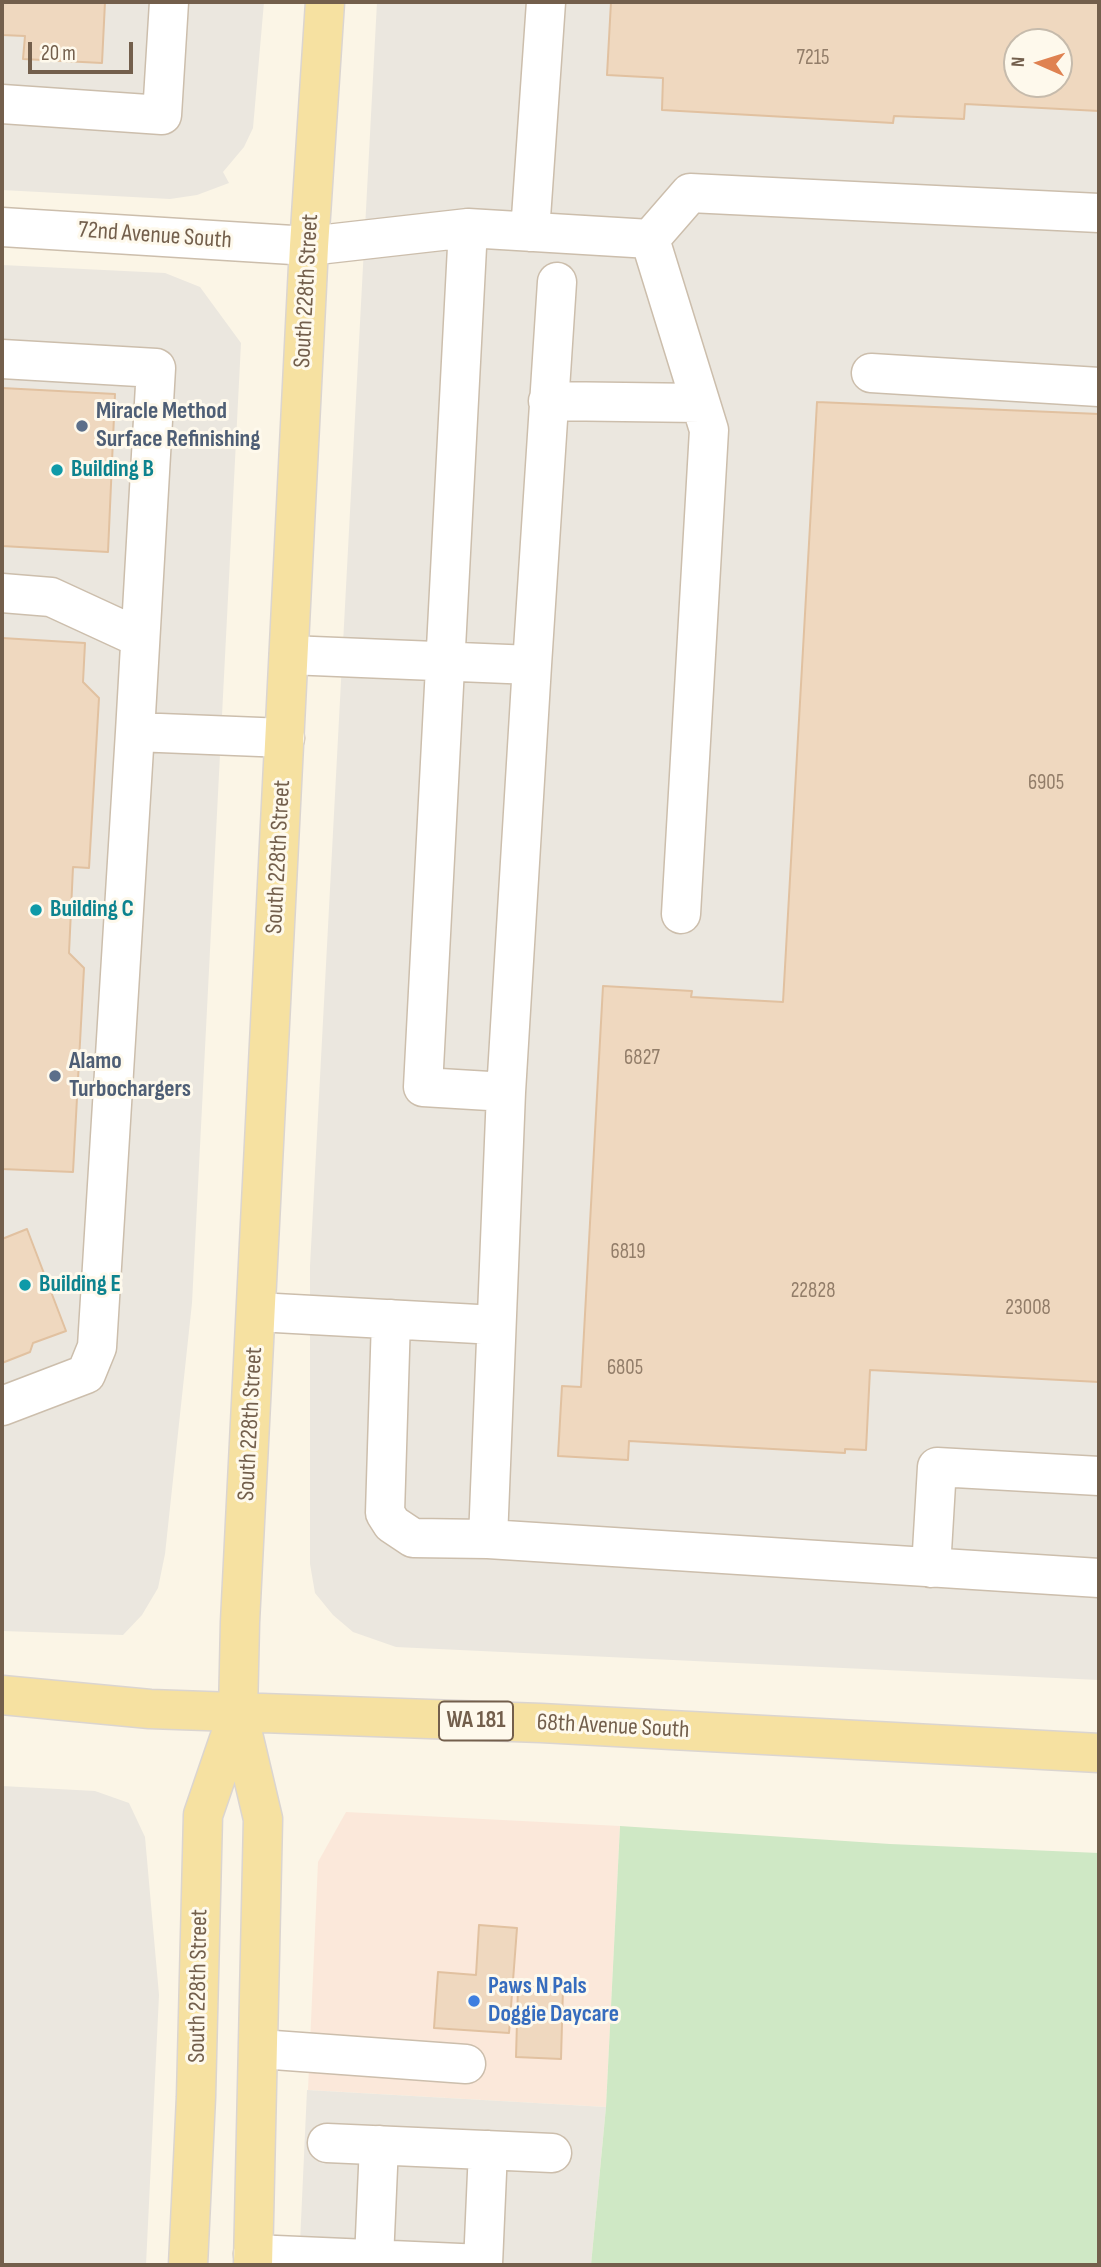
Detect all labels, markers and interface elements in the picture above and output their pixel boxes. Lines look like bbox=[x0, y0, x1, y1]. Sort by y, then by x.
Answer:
scale bar bbox=[32, 28, 136, 72]
north arrow bbox=[1003, 28, 1073, 98]
text: 20 m bbox=[41, 41, 76, 66]
house number: 7215 bbox=[797, 46, 829, 72]
text: N bbox=[1007, 56, 1030, 68]
street label: South 228th Street bbox=[289, 213, 325, 369]
street label: 72nd Avenue South bbox=[77, 216, 233, 256]
place label: Miracle Method Surface Refinishing bbox=[96, 398, 260, 454]
marker: Miracle Method Surface Refinishing bbox=[74, 418, 90, 434]
place label: Building B bbox=[71, 456, 154, 484]
marker: Building B bbox=[49, 462, 65, 478]
house number: 6905 bbox=[1028, 771, 1064, 797]
street label: South 228th Street bbox=[261, 779, 297, 935]
place label: Building C bbox=[50, 896, 134, 924]
marker: Building C bbox=[28, 902, 44, 918]
house number: 6827 bbox=[624, 1046, 660, 1072]
place label: Alamo Turbochargers bbox=[69, 1048, 191, 1104]
marker: Alamo Turbochargers bbox=[47, 1068, 63, 1084]
house number: 6819 bbox=[610, 1240, 646, 1266]
place label: Building E bbox=[39, 1271, 121, 1299]
marker: Building E bbox=[17, 1277, 33, 1293]
house number: 22828 bbox=[791, 1279, 835, 1305]
house number: 23008 bbox=[1005, 1296, 1051, 1322]
street label: South 228th Street bbox=[233, 1346, 269, 1502]
house number: 6805 bbox=[607, 1356, 643, 1382]
road number: WA 181 bbox=[439, 1702, 513, 1740]
street label: 68th Avenue South bbox=[536, 1709, 690, 1745]
street label: South 228th Street bbox=[183, 1909, 215, 2063]
place label: Paws N Pals Doggie Daycare bbox=[488, 1973, 619, 2029]
marker: Paws N Pals Doggie Daycare bbox=[466, 1993, 482, 2009]

